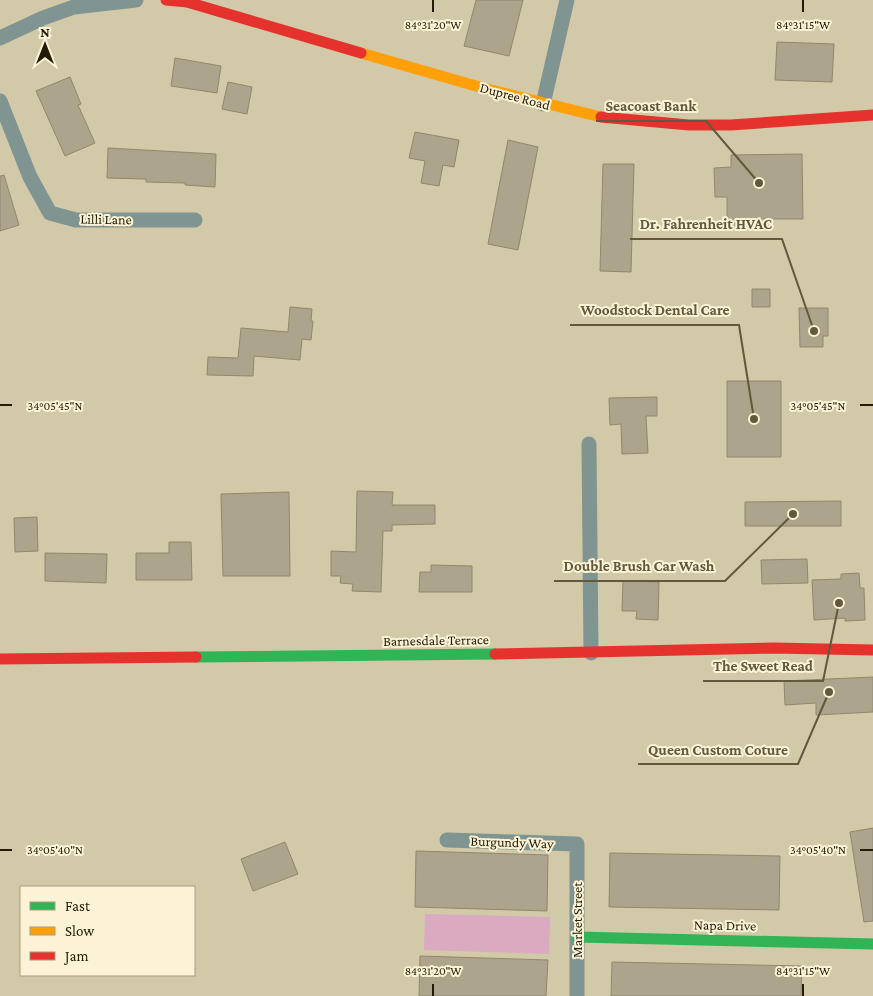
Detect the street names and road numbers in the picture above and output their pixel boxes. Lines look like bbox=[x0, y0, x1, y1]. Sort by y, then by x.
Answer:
street label: Dupree Road bbox=[478, 79, 552, 113]
street label: Lilli Lane bbox=[80, 211, 132, 227]
street label: Barnesdale Terrace bbox=[383, 631, 489, 649]
street label: Burgundy Way bbox=[470, 833, 554, 851]
street label: Market Street bbox=[569, 882, 585, 958]
street label: Napa Drive bbox=[694, 916, 756, 934]

